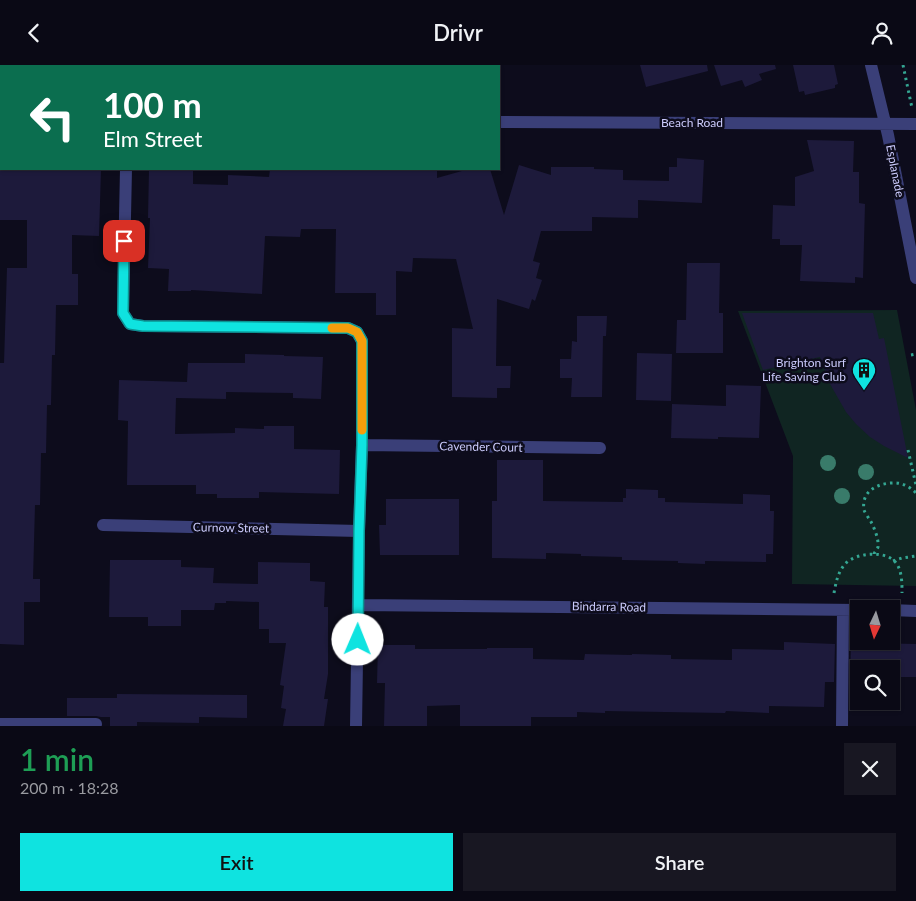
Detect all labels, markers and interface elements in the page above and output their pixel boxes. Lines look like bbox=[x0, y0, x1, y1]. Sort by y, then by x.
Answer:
icon: back bbox=[20, 19, 48, 47]
text: Drivr bbox=[433, 19, 483, 46]
icon: person bbox=[868, 19, 896, 47]
text: 100 m bbox=[103, 83, 202, 125]
icon: left bbox=[20, 85, 85, 150]
street label: Beach Road bbox=[661, 115, 723, 130]
text: Elm Street bbox=[103, 125, 202, 152]
street label: Esplanade bbox=[883, 143, 908, 198]
pin bbox=[103, 220, 145, 262]
icon: arrive bbox=[110, 227, 138, 255]
place label: Brighton Surf Life Saving Club bbox=[762, 355, 847, 384]
building icon: Brighton Surf Life Saving Club bbox=[851, 357, 877, 391]
street label: Cavender Court bbox=[439, 438, 523, 455]
street label: Curnow Street bbox=[193, 519, 270, 536]
street label: Bindarra Road bbox=[572, 598, 646, 615]
north arrow bbox=[850, 600, 900, 650]
map controls bbox=[850, 600, 900, 710]
position arrow bbox=[331, 613, 383, 665]
button: search bbox=[850, 660, 900, 710]
text: 1 min bbox=[20, 741, 94, 777]
button: close bbox=[844, 743, 896, 795]
text: 200 m · 18:28 bbox=[20, 778, 119, 797]
button: Exit bbox=[20, 833, 453, 891]
button: Share bbox=[463, 833, 896, 891]

